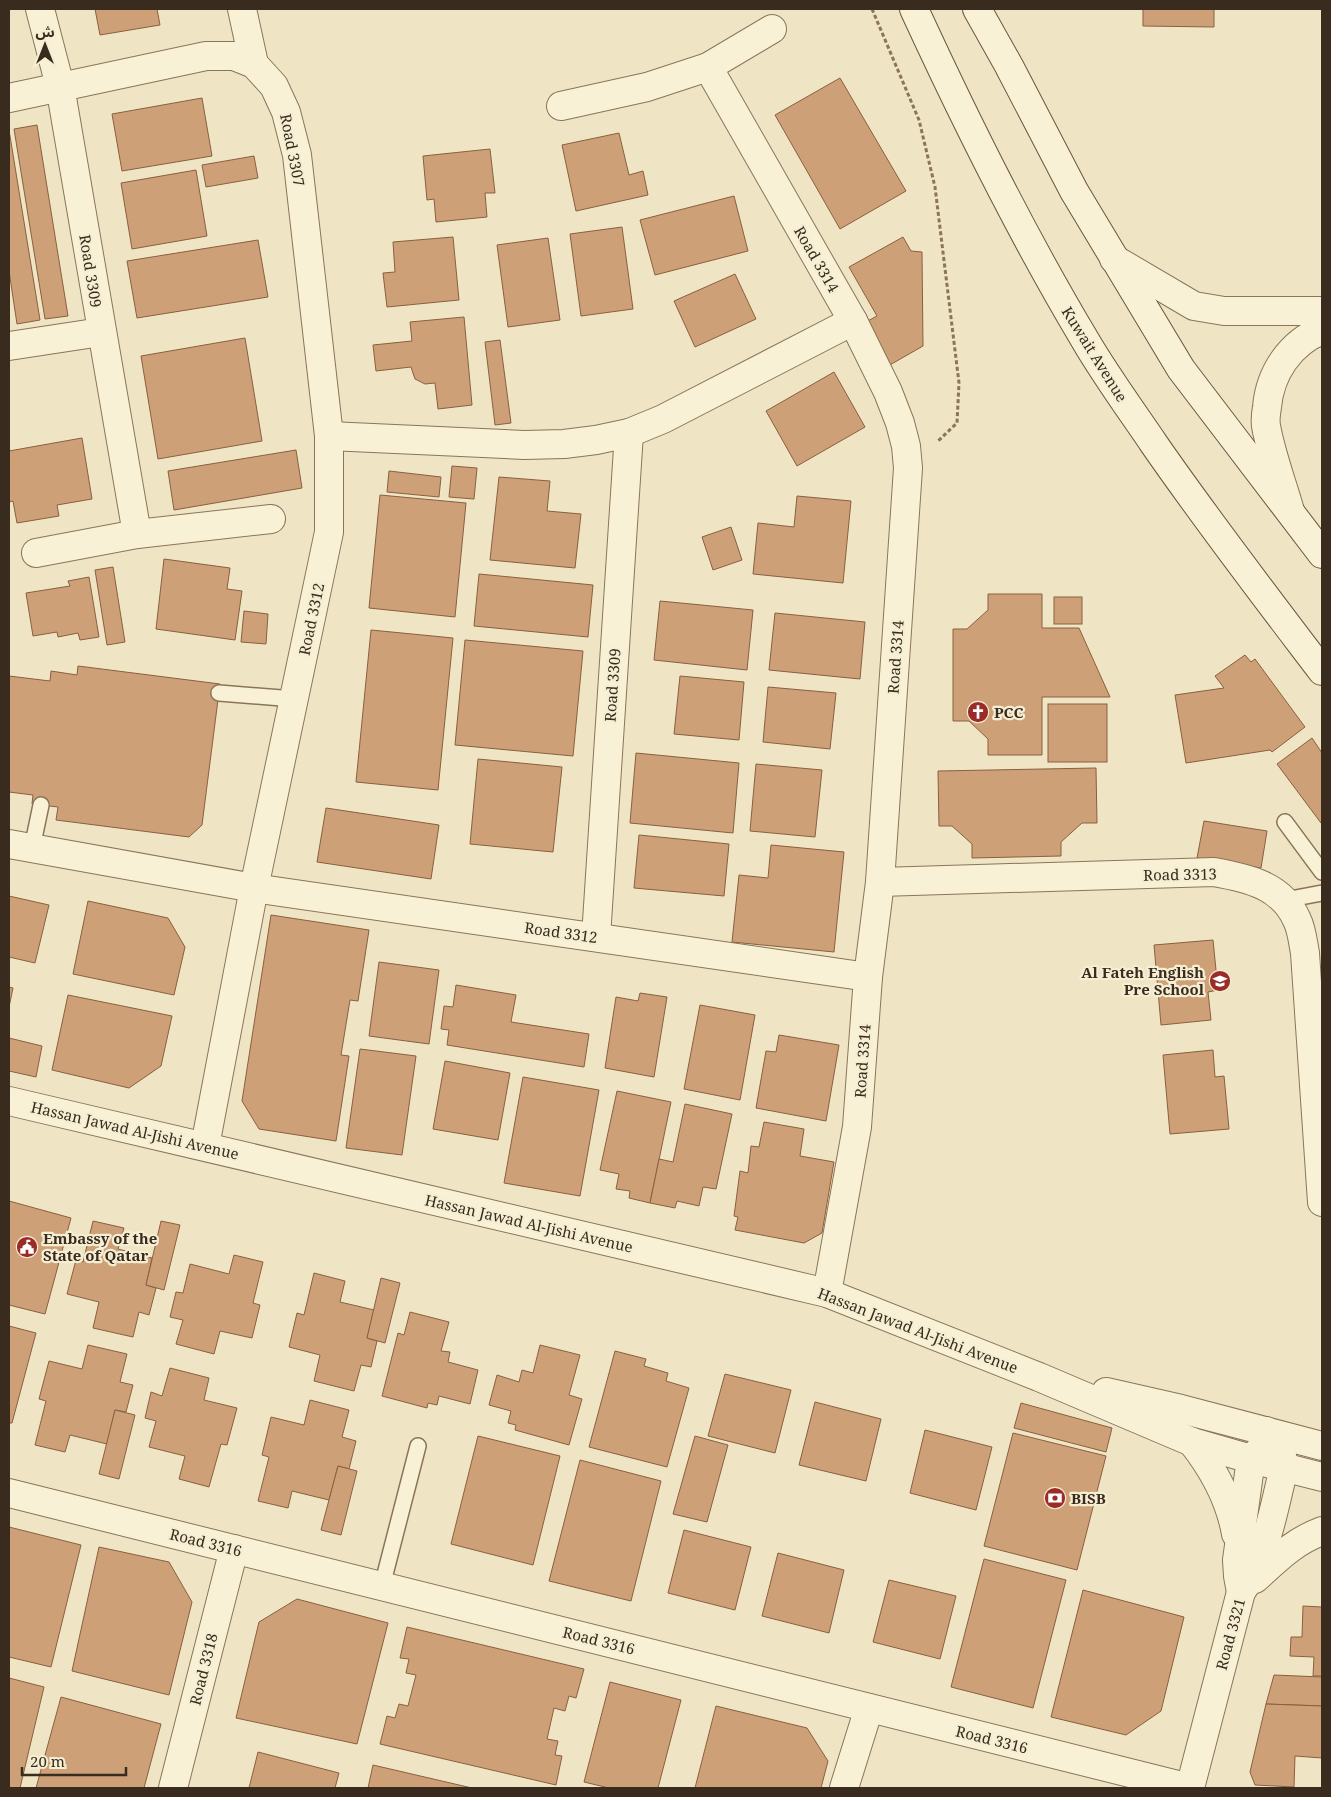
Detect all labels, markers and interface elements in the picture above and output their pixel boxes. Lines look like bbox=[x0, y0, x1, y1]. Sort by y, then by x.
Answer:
north arrow bbox=[20, 20, 70, 70]
text: ش bbox=[35, 22, 55, 41]
street label: Road 3307 bbox=[276, 112, 310, 188]
street label: Road 3314 bbox=[790, 222, 844, 296]
street label: Road 3309 bbox=[75, 233, 107, 309]
street label: Kuwait Avenue bbox=[1058, 303, 1132, 405]
street label: Road 3312 bbox=[294, 581, 328, 657]
street label: Road 3314 bbox=[882, 619, 908, 694]
street label: Road 3309 bbox=[599, 648, 625, 722]
church icon: PCC bbox=[966, 700, 990, 724]
place label: PCC bbox=[994, 702, 1024, 722]
street label: Road 3313 bbox=[1143, 863, 1217, 885]
street label: Road 3312 bbox=[523, 917, 599, 947]
place label: Al Fateh English Pre School bbox=[1081, 962, 1205, 999]
school or university icon: Al Fateh English Pre School bbox=[1208, 969, 1232, 993]
street label: Road 3314 bbox=[849, 1023, 875, 1098]
street label: Hassan Jawad Al-Jishi Avenue bbox=[29, 1096, 241, 1164]
street label: Hassan Jawad Al-Jishi Avenue bbox=[423, 1189, 635, 1257]
place label: Embassy of the State of Qatar bbox=[43, 1228, 157, 1265]
public building icon: Embassy of the State of Qatar bbox=[15, 1235, 39, 1259]
street label: Hassan Jawad Al-Jishi Avenue bbox=[815, 1283, 1021, 1377]
bank icon: BISB bbox=[1043, 1486, 1067, 1510]
place label: BISB bbox=[1071, 1488, 1106, 1508]
street label: Road 3316 bbox=[168, 1523, 244, 1561]
street label: Road 3321 bbox=[1211, 1596, 1249, 1672]
street label: Road 3316 bbox=[561, 1621, 637, 1659]
street label: Road 3318 bbox=[184, 1631, 222, 1707]
street label: Road 3316 bbox=[954, 1720, 1030, 1758]
scale bar bbox=[22, 1744, 126, 1776]
text: 20 m bbox=[30, 1751, 65, 1771]

